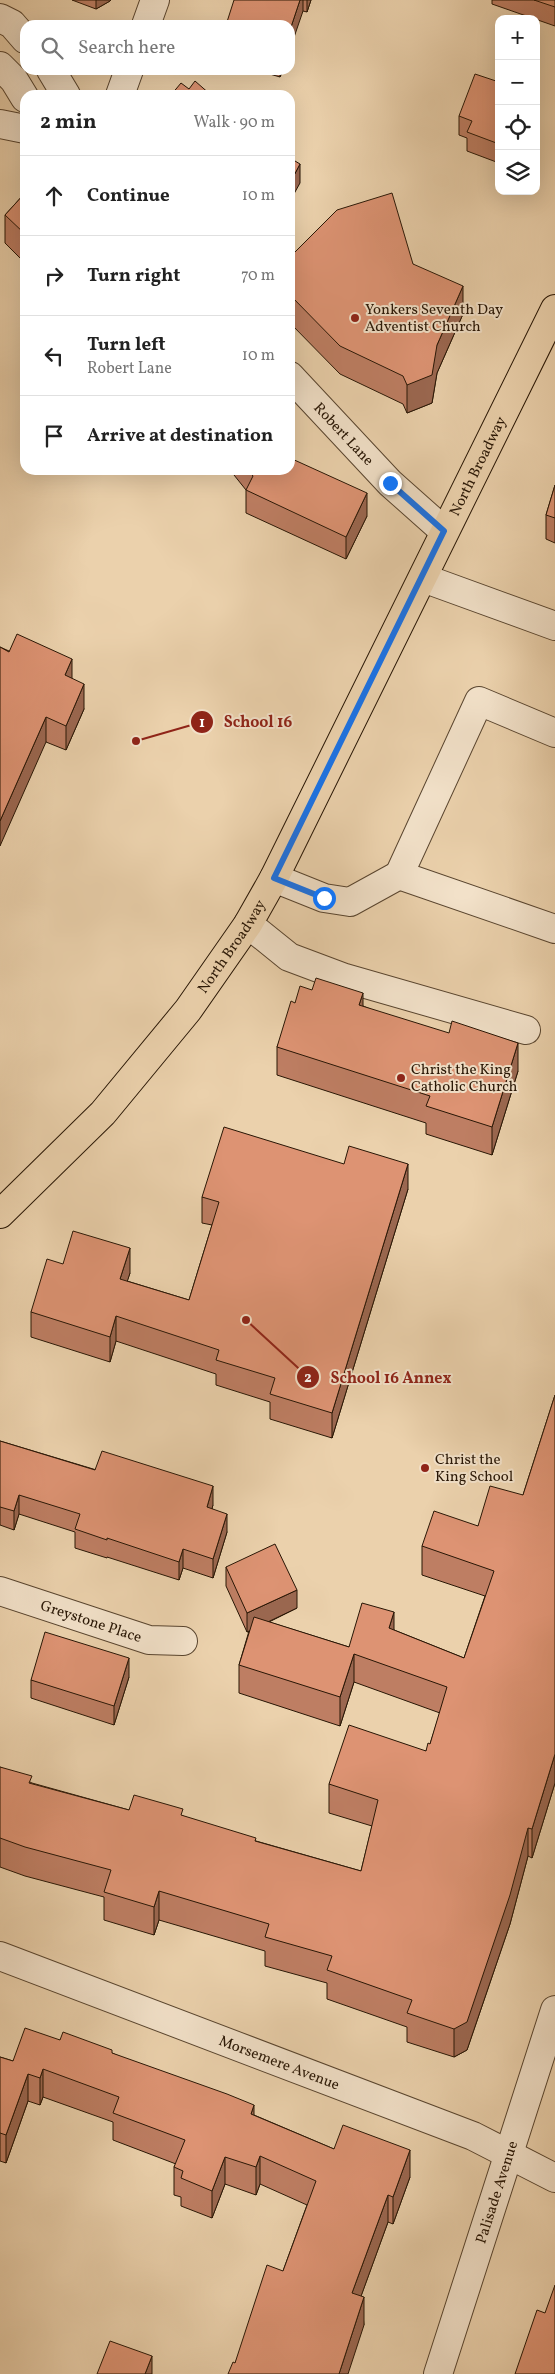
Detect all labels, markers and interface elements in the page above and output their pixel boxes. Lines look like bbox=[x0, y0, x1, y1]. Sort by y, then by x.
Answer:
map controls bbox=[495, 15, 540, 195]
button: + bbox=[495, 15, 540, 60]
search box bbox=[20, 20, 295, 75]
icon: search bbox=[38, 34, 66, 62]
text: Search here bbox=[78, 35, 175, 61]
button: − bbox=[495, 60, 540, 105]
button: locate bbox=[495, 105, 540, 150]
text: 2 min bbox=[40, 108, 97, 137]
text: Walk · 90 m bbox=[193, 112, 275, 134]
button: layers bbox=[495, 150, 540, 195]
icon: ahead bbox=[40, 182, 68, 210]
text: Continue bbox=[87, 183, 170, 209]
text: 10 m bbox=[242, 185, 275, 207]
icon: right bbox=[40, 262, 68, 290]
text: Turn right bbox=[87, 263, 180, 289]
text: 70 m bbox=[241, 265, 275, 287]
place label: Yonkers Seventh Day Adventist Church bbox=[365, 300, 503, 338]
marker: Yonkers Seventh Day Adventist Church bbox=[349, 312, 361, 324]
text: Turn left bbox=[87, 332, 166, 358]
icon: left bbox=[40, 342, 68, 370]
text: 10 m bbox=[242, 345, 275, 367]
text: Robert Lane bbox=[87, 358, 172, 380]
street label: Robert Lane bbox=[308, 398, 378, 471]
street label: North Broadway bbox=[445, 413, 512, 520]
icon: arrive bbox=[40, 422, 68, 450]
text: Arrive at destination bbox=[87, 423, 273, 449]
route end bbox=[379, 472, 402, 495]
callout: School 16 bbox=[189, 706, 303, 737]
text: School 16 bbox=[224, 712, 292, 734]
text: 1 bbox=[199, 713, 205, 734]
route start bbox=[313, 887, 336, 910]
street label: North Broadway bbox=[194, 896, 272, 998]
place label: Christ the King Catholic Church bbox=[411, 1060, 518, 1098]
marker: Christ the King Catholic Church bbox=[395, 1072, 407, 1084]
callout: School 16 Annex bbox=[295, 1362, 461, 1393]
text: 2 bbox=[304, 1368, 312, 1389]
text: School 16 Annex bbox=[330, 1368, 452, 1390]
place label: Christ the King School bbox=[435, 1450, 513, 1488]
marker: Christ the King School bbox=[419, 1462, 431, 1474]
street label: Greystone Place bbox=[37, 1596, 144, 1649]
street label: Morsemere Avenue bbox=[216, 2031, 342, 2096]
street label: Palisade Avenue bbox=[472, 2139, 524, 2247]

